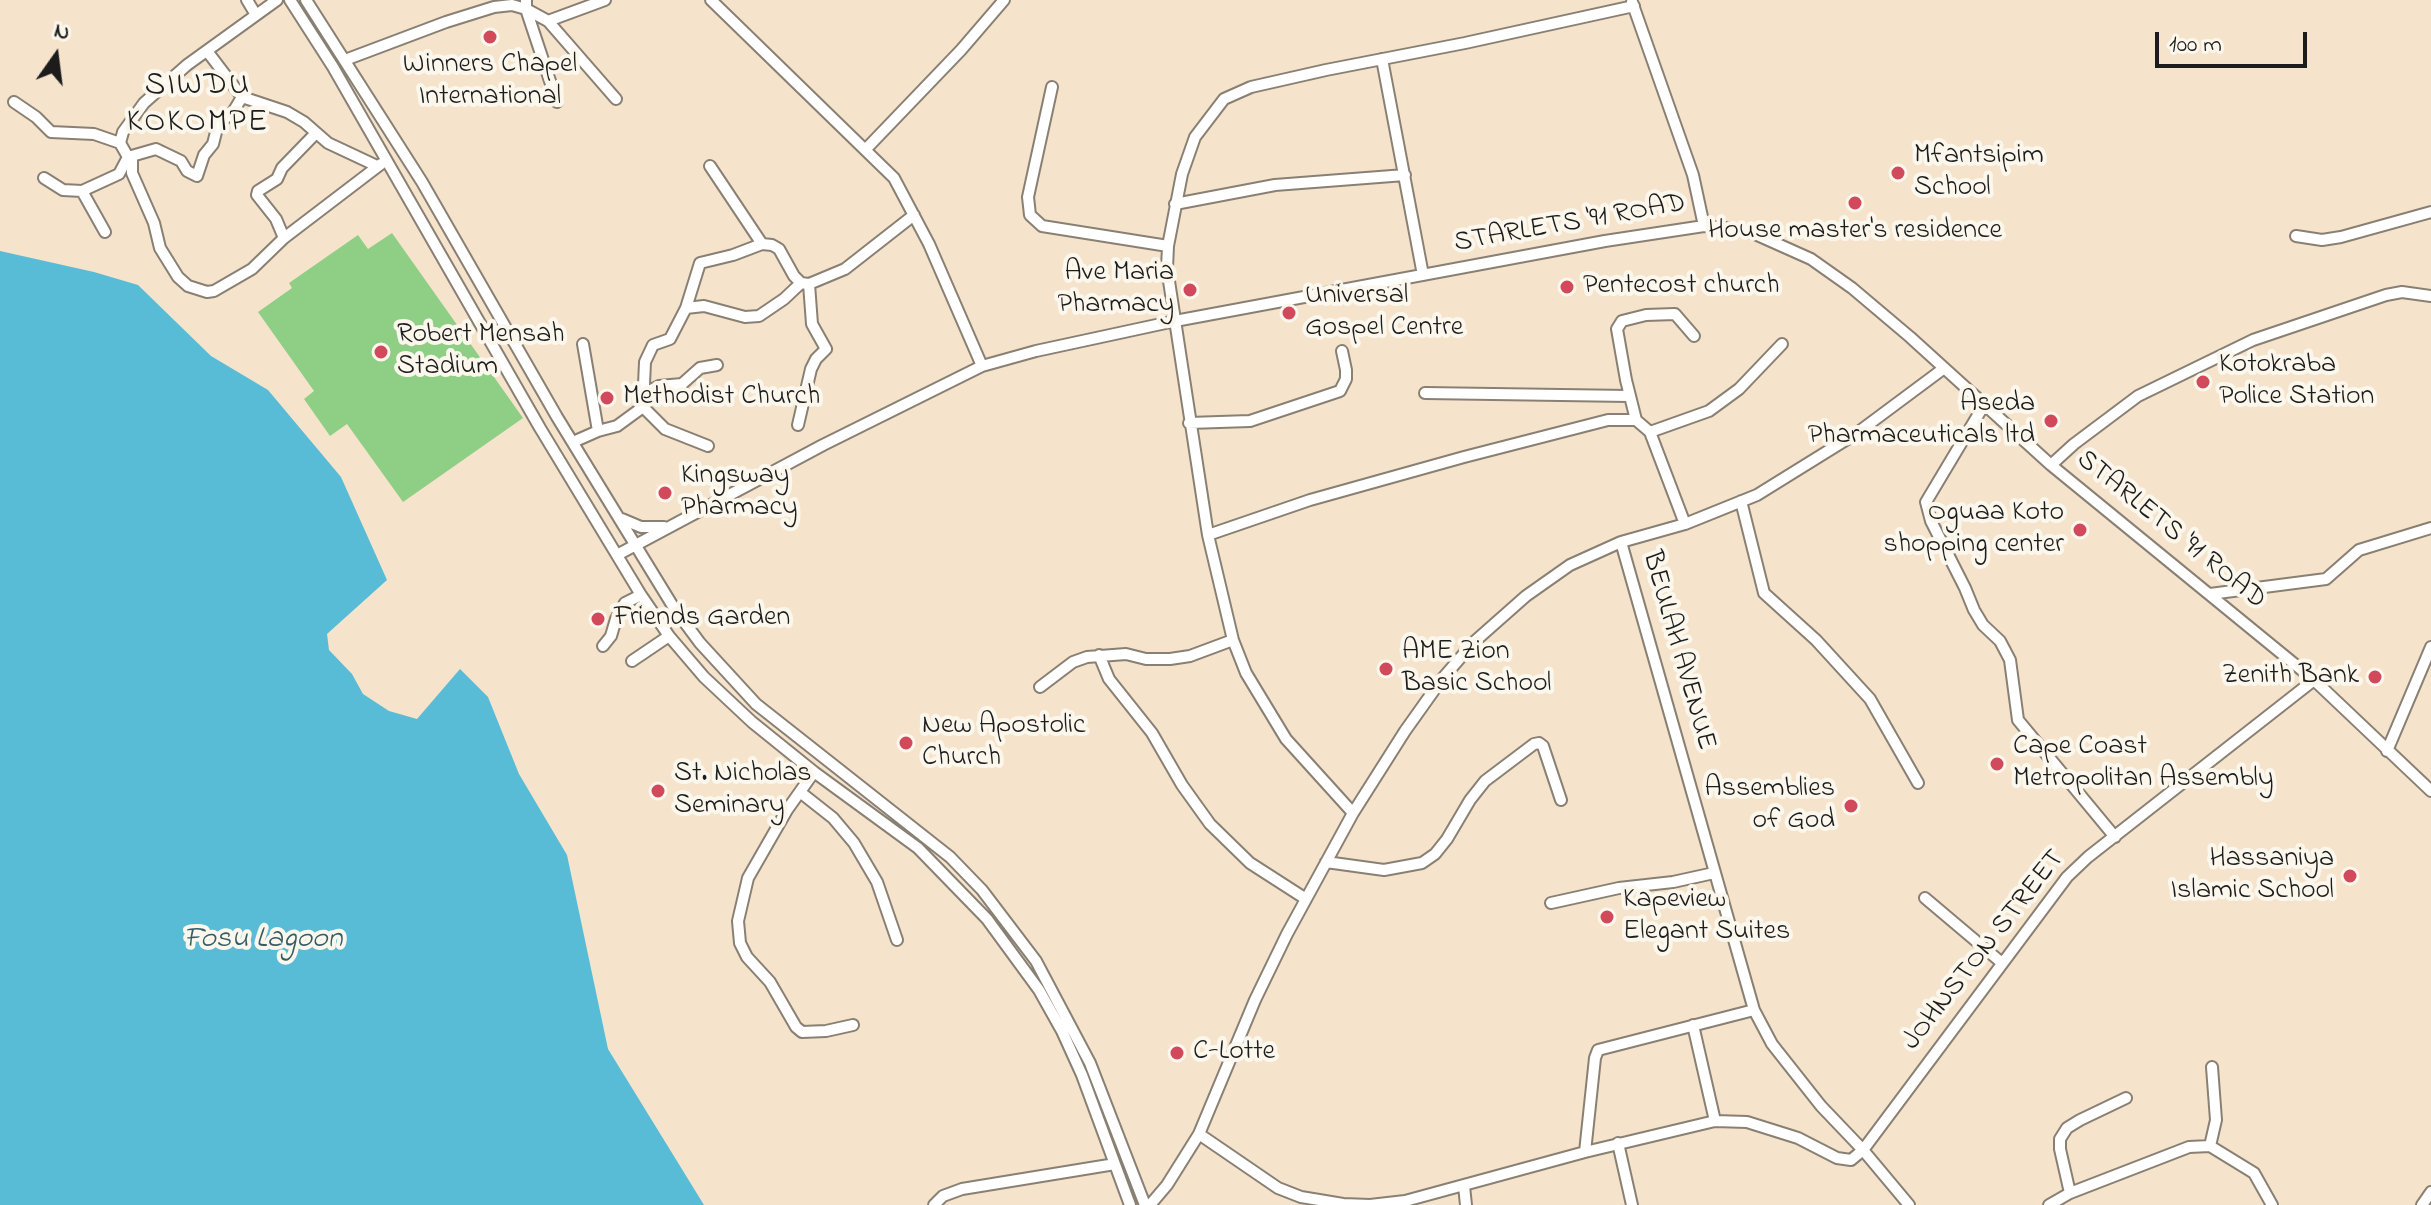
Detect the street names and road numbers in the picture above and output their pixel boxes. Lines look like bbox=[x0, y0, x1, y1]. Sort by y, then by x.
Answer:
street label: STARLETS '91 ROAD bbox=[1452, 188, 1688, 262]
street label: STARLETS '91 ROAD bbox=[2068, 444, 2272, 618]
street label: BEULAH AVENUE bbox=[1633, 548, 1721, 754]
street label: JOHNSTON STREET bbox=[1896, 844, 2074, 1058]

